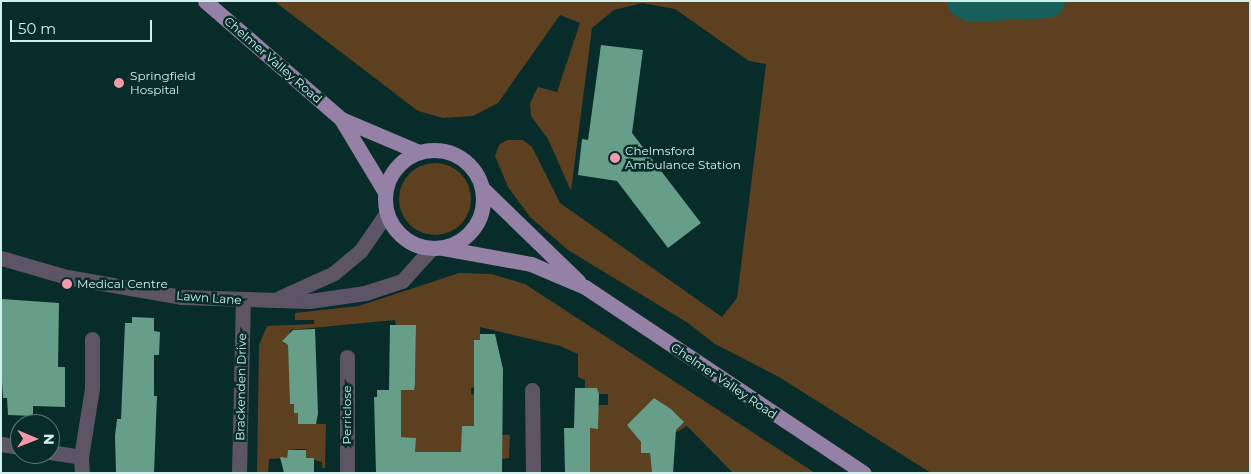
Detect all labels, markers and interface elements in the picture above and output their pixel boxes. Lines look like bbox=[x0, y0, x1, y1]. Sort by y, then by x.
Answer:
scale bar bbox=[12, 10, 155, 42]
street label: Chelmer Valley Road bbox=[221, 14, 325, 106]
text: 50 m bbox=[18, 19, 56, 38]
place label: Springfield Hospital bbox=[130, 69, 196, 97]
marker: Springfield Hospital bbox=[112, 76, 126, 90]
place label: Chelmsford Ambulance Station bbox=[625, 144, 741, 172]
marker: Chelmsford Ambulance Station bbox=[609, 152, 621, 164]
place label: Medical Centre bbox=[77, 277, 168, 291]
marker: Medical Centre bbox=[61, 278, 73, 290]
street label: Lawn Lane bbox=[176, 289, 242, 307]
street label: Brackenden Drive bbox=[233, 333, 249, 441]
street label: Chelmer Valley Road bbox=[668, 340, 780, 422]
street label: Perriclose bbox=[340, 386, 354, 444]
north arrow bbox=[10, 414, 60, 464]
text: N bbox=[40, 433, 58, 445]

